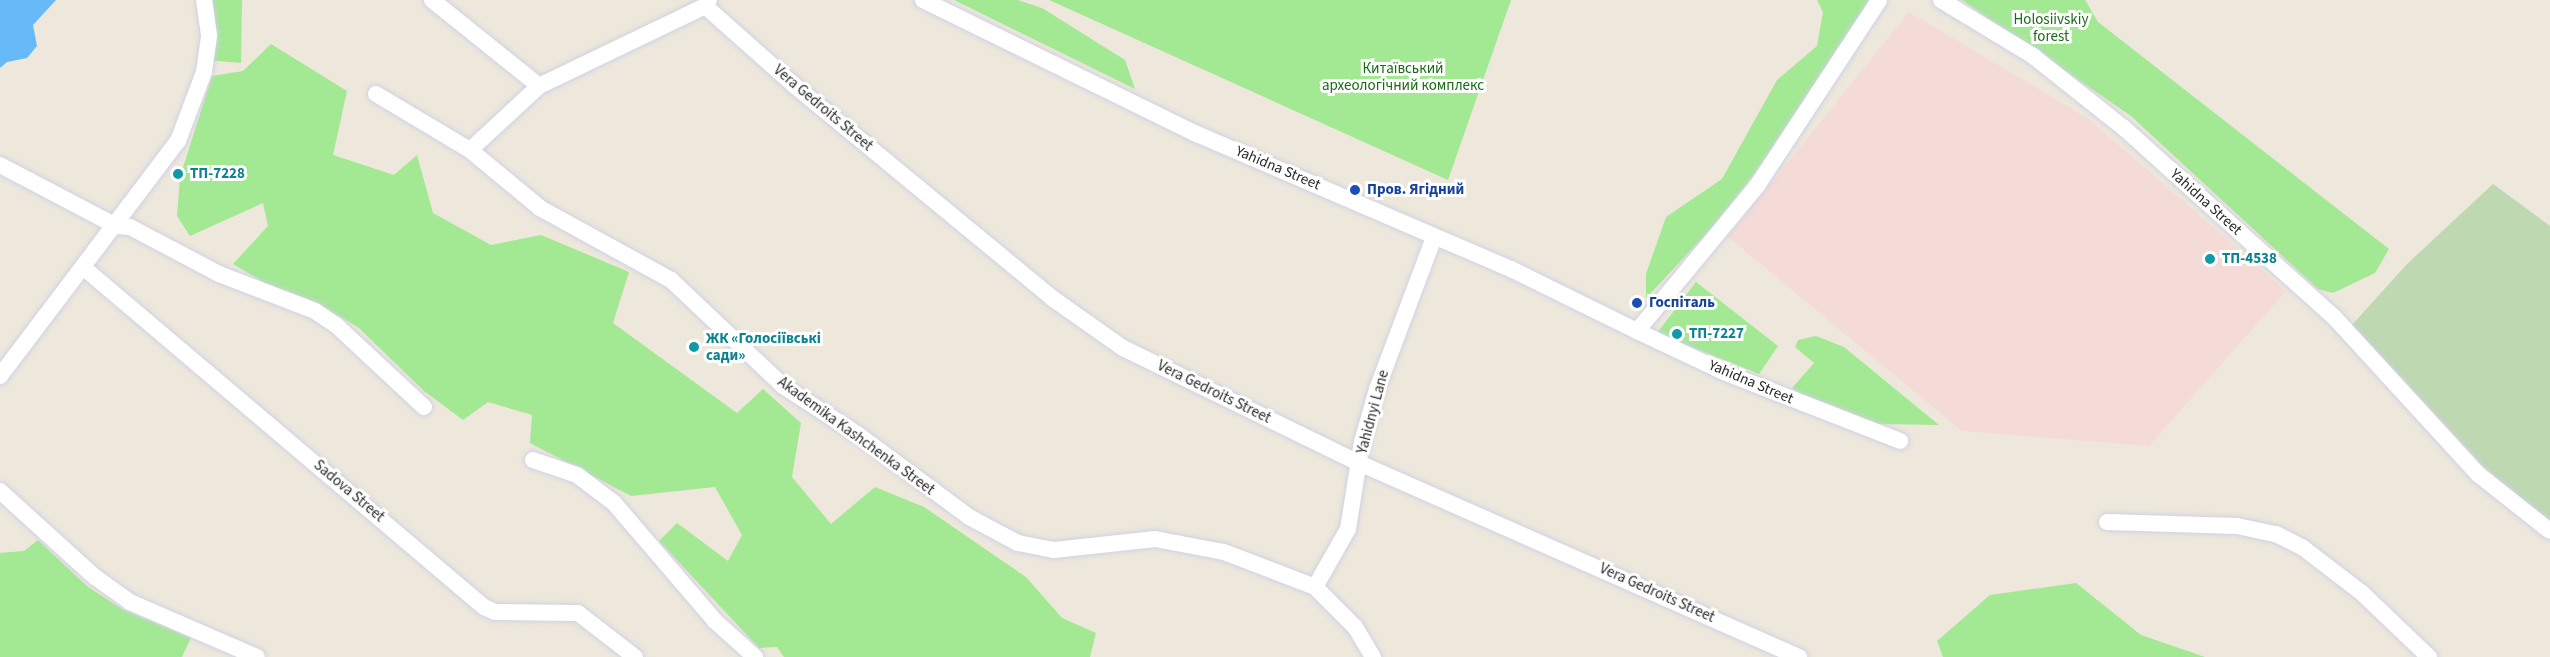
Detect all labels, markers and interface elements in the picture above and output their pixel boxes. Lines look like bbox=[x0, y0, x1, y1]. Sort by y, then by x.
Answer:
park label: Holosiivskiy forest bbox=[2014, 10, 2088, 45]
park label: Китаївський археологічний комплекс bbox=[1322, 59, 1484, 94]
street label: Vera Gedroits Street bbox=[770, 61, 876, 155]
street label: Yahidna Street bbox=[1233, 142, 1323, 194]
place label: ТП-7228 bbox=[190, 165, 245, 183]
street label: Yahidna Street bbox=[2166, 165, 2246, 239]
marker: ТП-7228 bbox=[171, 167, 185, 181]
place label: Пров. Ягідний bbox=[1367, 181, 1464, 199]
marker: Пров. Ягідний bbox=[1348, 183, 1362, 197]
place label: ТП-4538 bbox=[2222, 250, 2277, 268]
marker: ТП-4538 bbox=[2203, 252, 2217, 266]
place label: Госпіталь bbox=[1649, 294, 1715, 312]
marker: Госпіталь bbox=[1630, 296, 1644, 310]
place label: ТП-7227 bbox=[1689, 325, 1744, 343]
marker: ТП-7227 bbox=[1670, 327, 1684, 341]
place label: ЖК «Голосіївські сади» bbox=[706, 329, 821, 364]
marker: ЖК «Голосіївські сади» bbox=[687, 340, 701, 354]
street label: Yahidna Street bbox=[1706, 356, 1796, 408]
street label: Vera Gedroits Street bbox=[1154, 357, 1274, 427]
street label: Yahidnyi Lane bbox=[1353, 368, 1393, 456]
street label: Akademika Kashchenka Street bbox=[774, 373, 938, 499]
street label: Sadova Street bbox=[310, 456, 388, 526]
street label: Vera Gedroits Street bbox=[1597, 560, 1717, 626]

